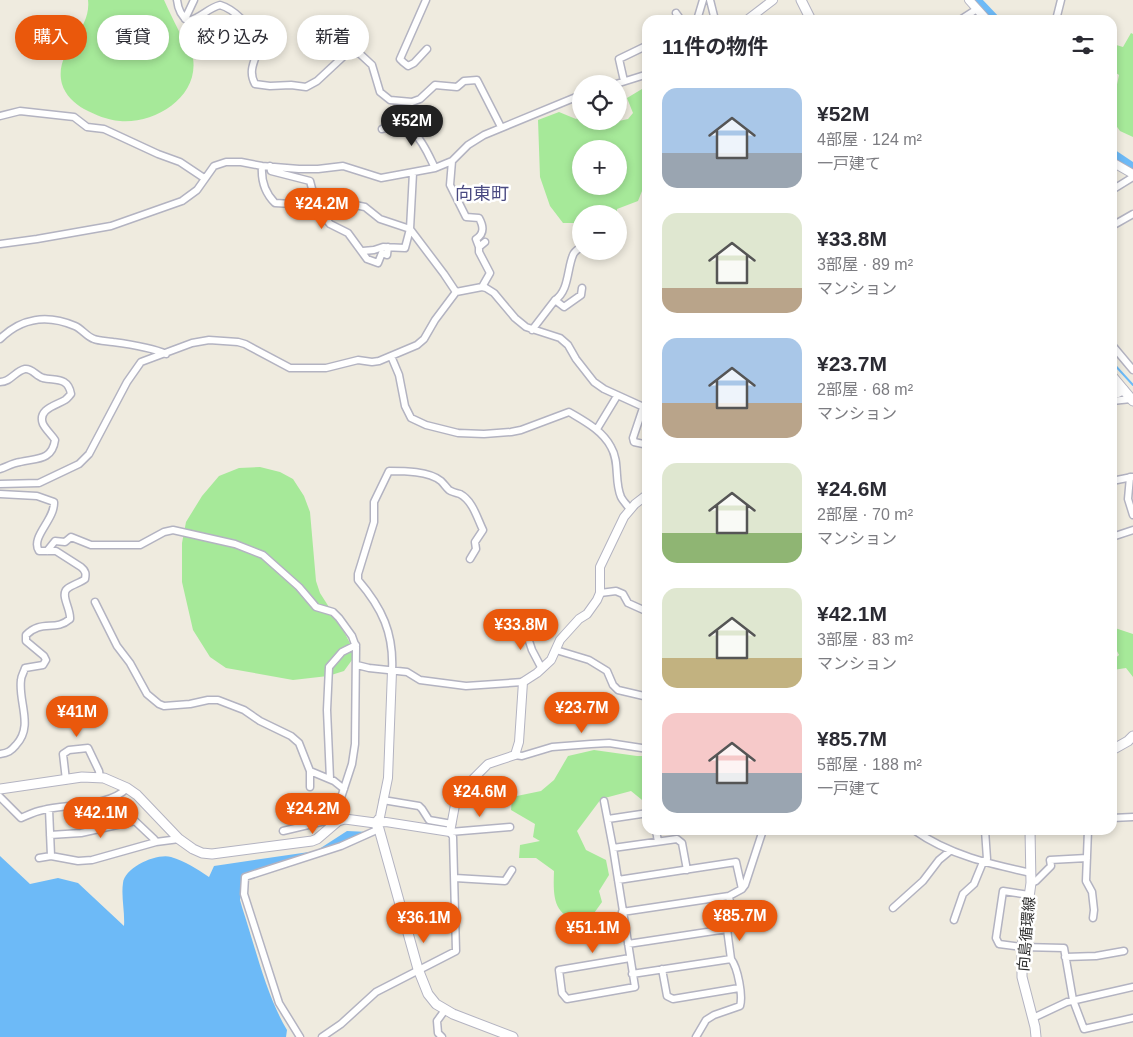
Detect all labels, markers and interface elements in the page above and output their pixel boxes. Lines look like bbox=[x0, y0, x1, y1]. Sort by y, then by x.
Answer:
chip: 購入 bbox=[15, 15, 87, 60]
chip: 賃貸 bbox=[97, 15, 169, 60]
chip: 絞り込み bbox=[179, 15, 287, 60]
chip: 新着 bbox=[297, 15, 369, 60]
icon: filters bbox=[1069, 31, 1097, 59]
text: 11件の物件 bbox=[662, 35, 768, 58]
map controls bbox=[572, 75, 627, 260]
button: locate bbox=[572, 75, 627, 130]
text: ¥52M bbox=[817, 102, 870, 125]
pin: ¥52M bbox=[382, 104, 442, 147]
icon: home bbox=[702, 108, 762, 168]
text: ¥52M bbox=[392, 112, 432, 129]
text: 4部屋 · 124 m² bbox=[817, 131, 922, 148]
button: + bbox=[572, 140, 627, 195]
text: 一戸建て bbox=[817, 155, 881, 172]
district label: 向東町 bbox=[455, 184, 509, 204]
pin: ¥24.2M bbox=[281, 188, 363, 230]
text: ¥24.2M bbox=[295, 195, 349, 212]
button: − bbox=[572, 205, 627, 260]
text: ¥33.8M bbox=[817, 227, 887, 250]
icon: home bbox=[702, 233, 762, 293]
text: 3部屋 · 89 m² bbox=[817, 256, 913, 273]
text: マンション bbox=[817, 280, 897, 297]
text: ¥23.7M bbox=[817, 352, 887, 375]
icon: home bbox=[702, 358, 762, 418]
text: 2部屋 · 68 m² bbox=[817, 381, 913, 398]
text: マンション bbox=[817, 405, 897, 422]
text: ¥24.6M bbox=[817, 477, 887, 500]
icon: home bbox=[702, 483, 762, 543]
text: 2部屋 · 70 m² bbox=[817, 506, 913, 523]
text: マンション bbox=[817, 530, 897, 547]
text: ¥42.1M bbox=[817, 602, 887, 625]
pin: ¥33.8M bbox=[480, 608, 562, 651]
icon: home bbox=[702, 608, 762, 668]
text: ¥33.8M bbox=[494, 616, 548, 633]
text: 3部屋 · 83 m² bbox=[817, 631, 913, 648]
text: マンション bbox=[817, 655, 897, 672]
pin: ¥23.7M bbox=[541, 692, 623, 734]
pin: ¥41M bbox=[47, 696, 107, 738]
text: ¥23.7M bbox=[555, 699, 609, 716]
text: ¥41M bbox=[57, 703, 97, 720]
text: ¥85.7M bbox=[817, 727, 887, 750]
icon: home bbox=[702, 733, 762, 793]
text: 5部屋 · 188 m² bbox=[817, 756, 922, 773]
pin: ¥24.6M bbox=[439, 776, 521, 818]
text: 一戸建て bbox=[817, 780, 881, 797]
text: ¥24.6M bbox=[453, 783, 507, 800]
pin: ¥24.2M bbox=[272, 792, 354, 835]
pin: ¥42.1M bbox=[60, 796, 142, 839]
text: ¥24.2M bbox=[286, 800, 340, 817]
text: ¥42.1M bbox=[74, 804, 128, 821]
street label: 向島循環線 bbox=[1014, 896, 1038, 972]
pin: ¥85.7M bbox=[699, 900, 781, 942]
pin: ¥36.1M bbox=[383, 902, 465, 944]
text: ¥85.7M bbox=[713, 907, 767, 924]
text: ¥36.1M bbox=[397, 909, 451, 926]
pin: ¥51.1M bbox=[552, 912, 634, 954]
text: ¥51.1M bbox=[566, 919, 620, 936]

